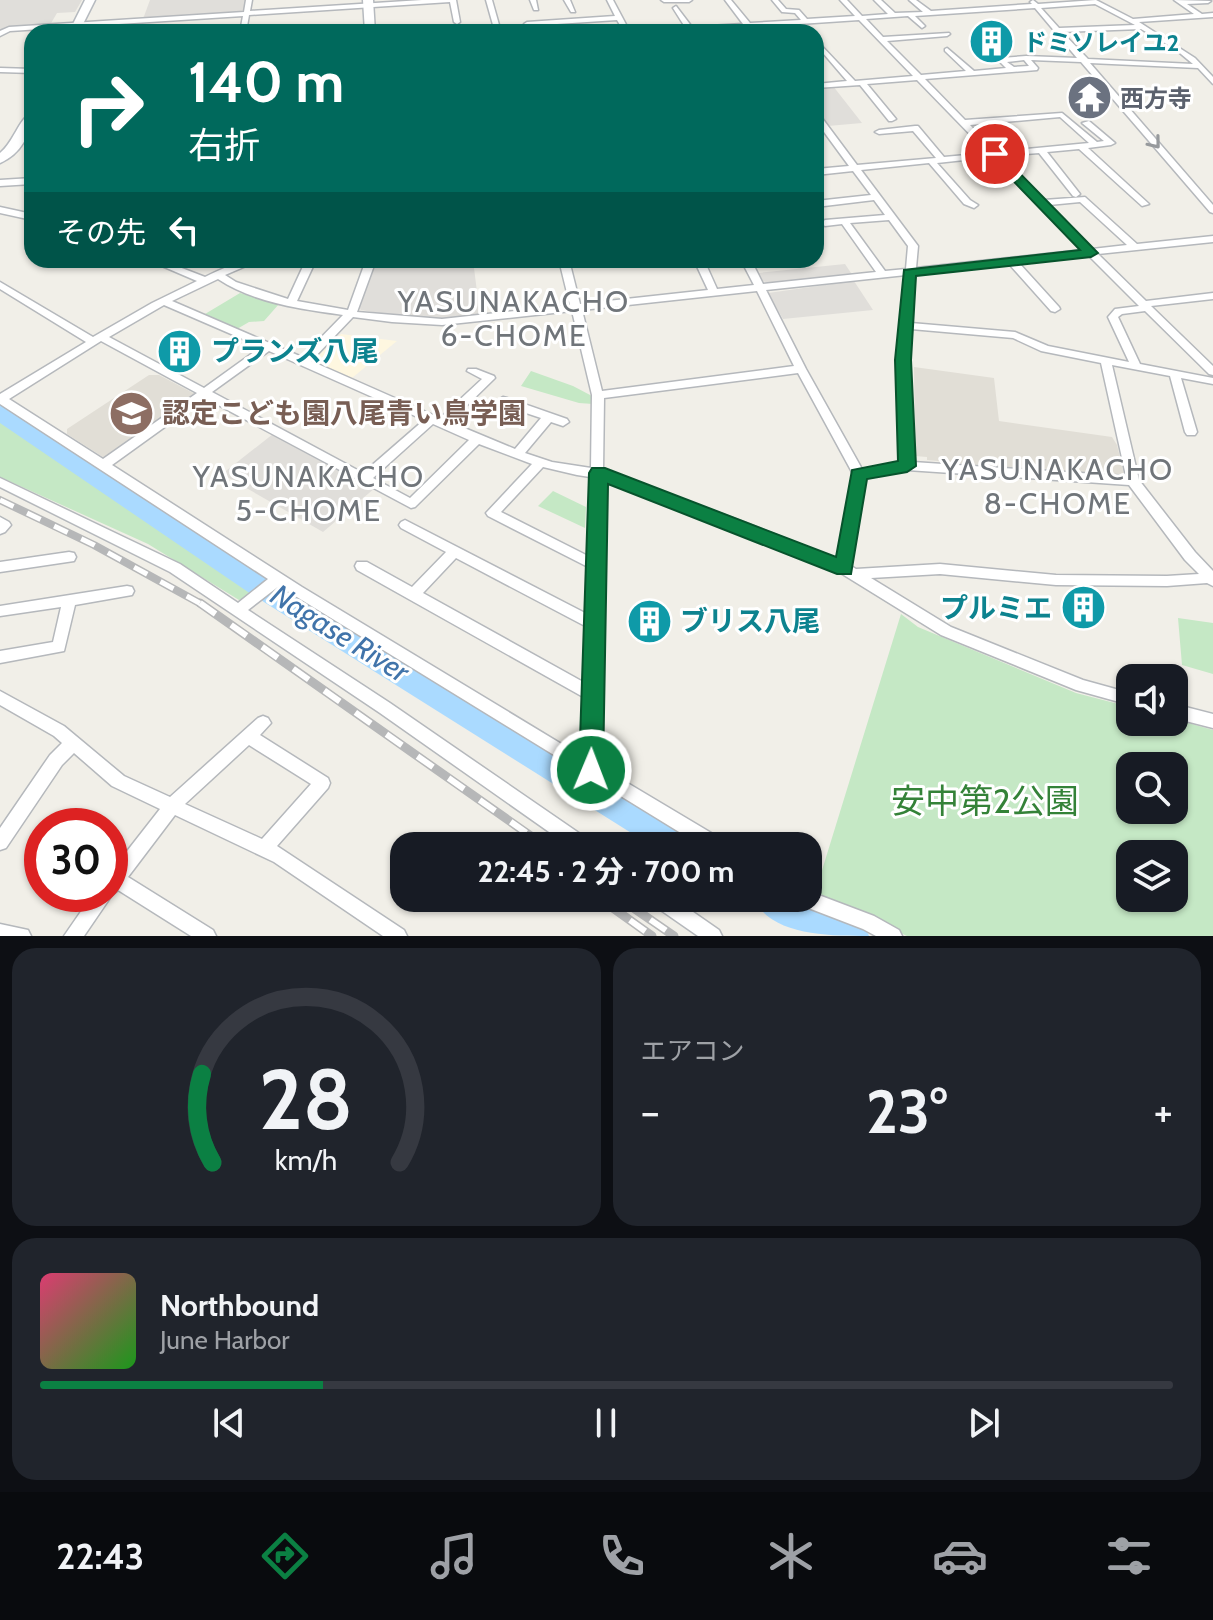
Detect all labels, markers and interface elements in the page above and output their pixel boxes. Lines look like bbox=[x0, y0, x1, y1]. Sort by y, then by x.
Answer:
building icon: ドミソレイユ2 bbox=[968, 18, 1016, 66]
place label: ドミソレイユ2 bbox=[1023, 28, 1179, 57]
text: 140 m bbox=[188, 48, 344, 116]
icon: right bbox=[56, 56, 160, 160]
temple icon: 西方寺 bbox=[1065, 74, 1113, 122]
place label: 西方寺 bbox=[1120, 84, 1192, 113]
pin bbox=[961, 120, 1029, 188]
text: 右折 bbox=[188, 123, 260, 167]
icon: arrive bbox=[973, 132, 1017, 176]
one-way arrow bbox=[1146, 134, 1160, 149]
icon: left bbox=[162, 208, 206, 252]
text: その先 bbox=[56, 214, 146, 251]
district label: YASUNAKACHO 6-CHOME bbox=[397, 283, 630, 354]
building icon: プランズ八尾 bbox=[156, 327, 204, 375]
place label: プランズ八尾 bbox=[211, 334, 378, 368]
school or university icon: 認定こども園八尾青い鳥学園 bbox=[107, 389, 155, 437]
place label: 認定こども園八尾青い鳥学園 bbox=[162, 396, 526, 430]
district label: YASUNAKACHO 8-CHOME bbox=[941, 451, 1174, 522]
district label: YASUNAKACHO 5-CHOME bbox=[192, 458, 425, 529]
water label: Nagase River bbox=[264, 576, 418, 691]
building icon: プルミエ bbox=[1059, 584, 1107, 632]
place label: プルミエ bbox=[940, 591, 1052, 625]
building icon: ブリス八尾 bbox=[625, 597, 673, 645]
place label: ブリス八尾 bbox=[680, 604, 820, 638]
map controls bbox=[1116, 664, 1188, 912]
button: sound bbox=[1116, 664, 1188, 736]
position arrow bbox=[549, 728, 633, 812]
button: search bbox=[1116, 752, 1188, 824]
park label: 安中第2公園 bbox=[891, 780, 1079, 822]
speed limit sign: 30 bbox=[24, 808, 128, 912]
button: layers bbox=[1116, 840, 1188, 912]
text: 22:45 · 2 分 · 700 m bbox=[478, 853, 734, 890]
text: エアコン bbox=[641, 1035, 745, 1067]
text: 28 bbox=[259, 1049, 353, 1150]
text: 23° bbox=[866, 1075, 947, 1148]
text: − bbox=[641, 1085, 660, 1138]
text: + bbox=[1154, 1085, 1173, 1138]
text: km/h bbox=[275, 1142, 338, 1177]
text: Northbound bbox=[160, 1287, 319, 1324]
text: June Harbor bbox=[160, 1324, 289, 1356]
icon: previous bbox=[207, 1401, 251, 1445]
icon: pause bbox=[584, 1401, 628, 1445]
icon: next bbox=[962, 1401, 1006, 1445]
icon: directions bbox=[257, 1528, 313, 1584]
icon: music bbox=[426, 1528, 482, 1584]
icon: phone bbox=[594, 1528, 650, 1584]
icon: climate bbox=[763, 1528, 819, 1584]
icon: car bbox=[932, 1528, 988, 1584]
icon: filters bbox=[1101, 1528, 1157, 1584]
text: 22:43 bbox=[56, 1534, 144, 1578]

